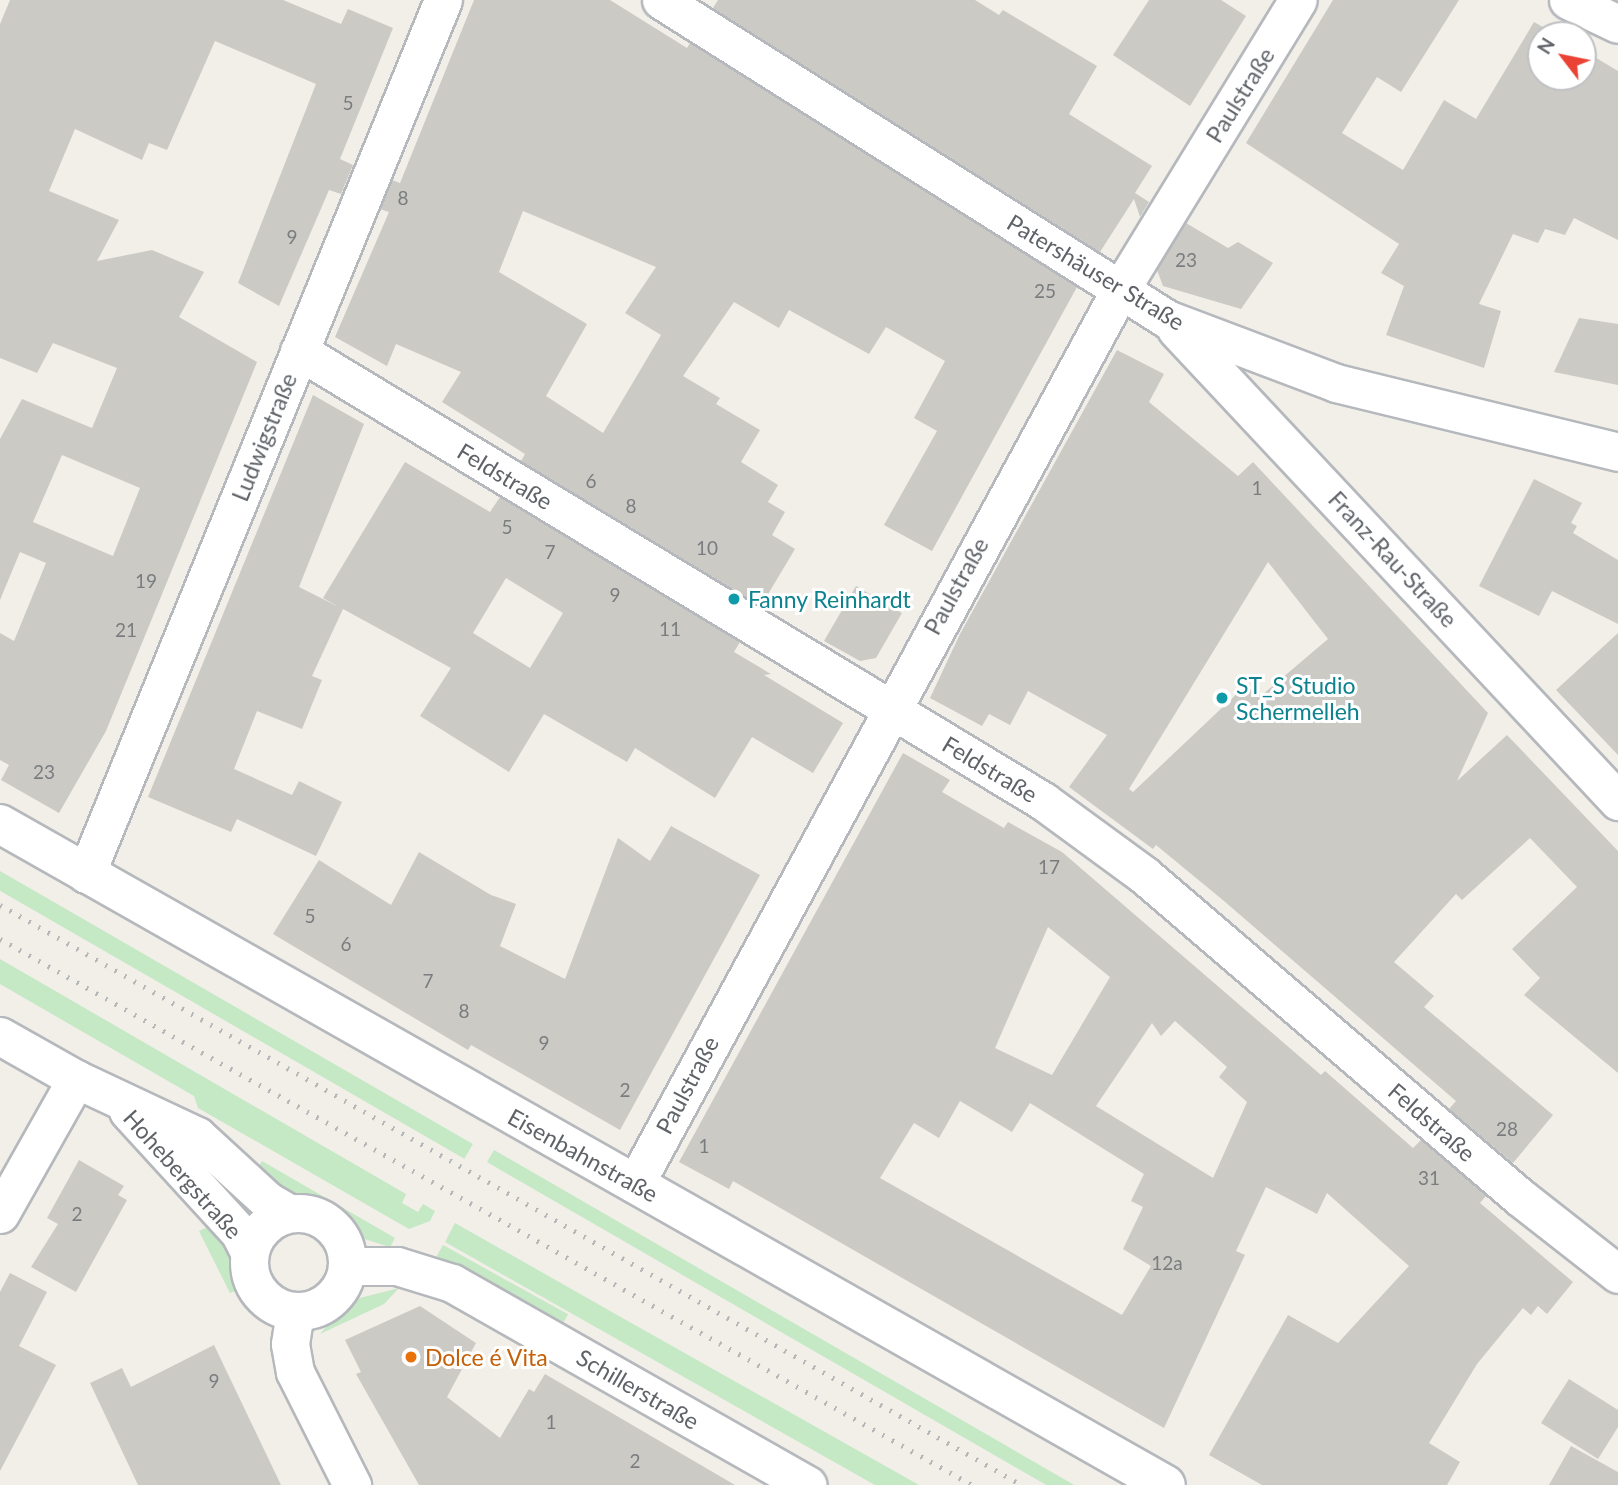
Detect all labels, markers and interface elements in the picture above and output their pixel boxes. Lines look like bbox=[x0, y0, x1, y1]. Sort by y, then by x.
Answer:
north arrow bbox=[1527, 21, 1597, 91]
text: N bbox=[1532, 33, 1559, 58]
street label: Paulstraße bbox=[1200, 43, 1280, 147]
house number: 5 bbox=[342, 92, 354, 114]
house number: 8 bbox=[397, 187, 409, 209]
street label: Patershäuser Straße bbox=[1002, 208, 1190, 336]
house number: 9 bbox=[286, 226, 298, 248]
house number: 23 bbox=[1175, 249, 1197, 271]
house number: 25 bbox=[1034, 280, 1056, 302]
street label: Ludwigstraße bbox=[226, 369, 302, 505]
street label: Feldstraße bbox=[453, 437, 557, 515]
house number: 6 bbox=[585, 470, 597, 492]
house number: 1 bbox=[1251, 477, 1263, 499]
street label: Franz-Rau-Straße bbox=[1323, 485, 1463, 633]
house number: 8 bbox=[625, 495, 637, 517]
house number: 5 bbox=[501, 516, 513, 538]
street label: Paulstraße bbox=[918, 533, 994, 639]
house number: 10 bbox=[696, 537, 718, 559]
house number: 7 bbox=[544, 541, 556, 563]
house number: 19 bbox=[135, 570, 157, 592]
house number: 9 bbox=[609, 584, 621, 606]
place label: Fanny Reinhardt bbox=[748, 585, 911, 613]
marker: Fanny Reinhardt bbox=[726, 591, 742, 607]
house number: 11 bbox=[659, 618, 681, 640]
house number: 21 bbox=[115, 619, 137, 641]
place label: ST_S Studio Schermelleh bbox=[1236, 671, 1360, 725]
marker: ST_S Studio Schermelleh bbox=[1214, 690, 1230, 706]
street label: Feldstraße bbox=[938, 730, 1042, 808]
house number: 23 bbox=[33, 761, 55, 783]
house number: 17 bbox=[1038, 856, 1060, 878]
house number: 5 bbox=[304, 905, 316, 927]
house number: 6 bbox=[340, 933, 352, 955]
house number: 7 bbox=[422, 970, 434, 992]
house number: 8 bbox=[458, 1000, 470, 1022]
house number: 9 bbox=[538, 1032, 550, 1054]
street label: Paulstraße bbox=[650, 1032, 724, 1138]
street label: Feldstraße bbox=[1383, 1077, 1481, 1167]
house number: 2 bbox=[619, 1079, 631, 1101]
street label: Eisenbahnstraße bbox=[503, 1102, 663, 1208]
street label: Hohebergstraße bbox=[118, 1104, 248, 1244]
house number: 28 bbox=[1496, 1118, 1518, 1140]
house number: 1 bbox=[698, 1135, 710, 1157]
house number: 31 bbox=[1418, 1167, 1440, 1189]
house number: 2 bbox=[71, 1203, 83, 1225]
house number: 12a bbox=[1151, 1252, 1183, 1274]
place label: Dolce é Vita bbox=[425, 1343, 548, 1371]
street label: Schillerstraße bbox=[572, 1343, 704, 1435]
marker: Dolce é Vita bbox=[403, 1349, 419, 1365]
house number: 9 bbox=[208, 1370, 220, 1392]
house number: 1 bbox=[545, 1411, 557, 1433]
house number: 2 bbox=[629, 1450, 641, 1472]

